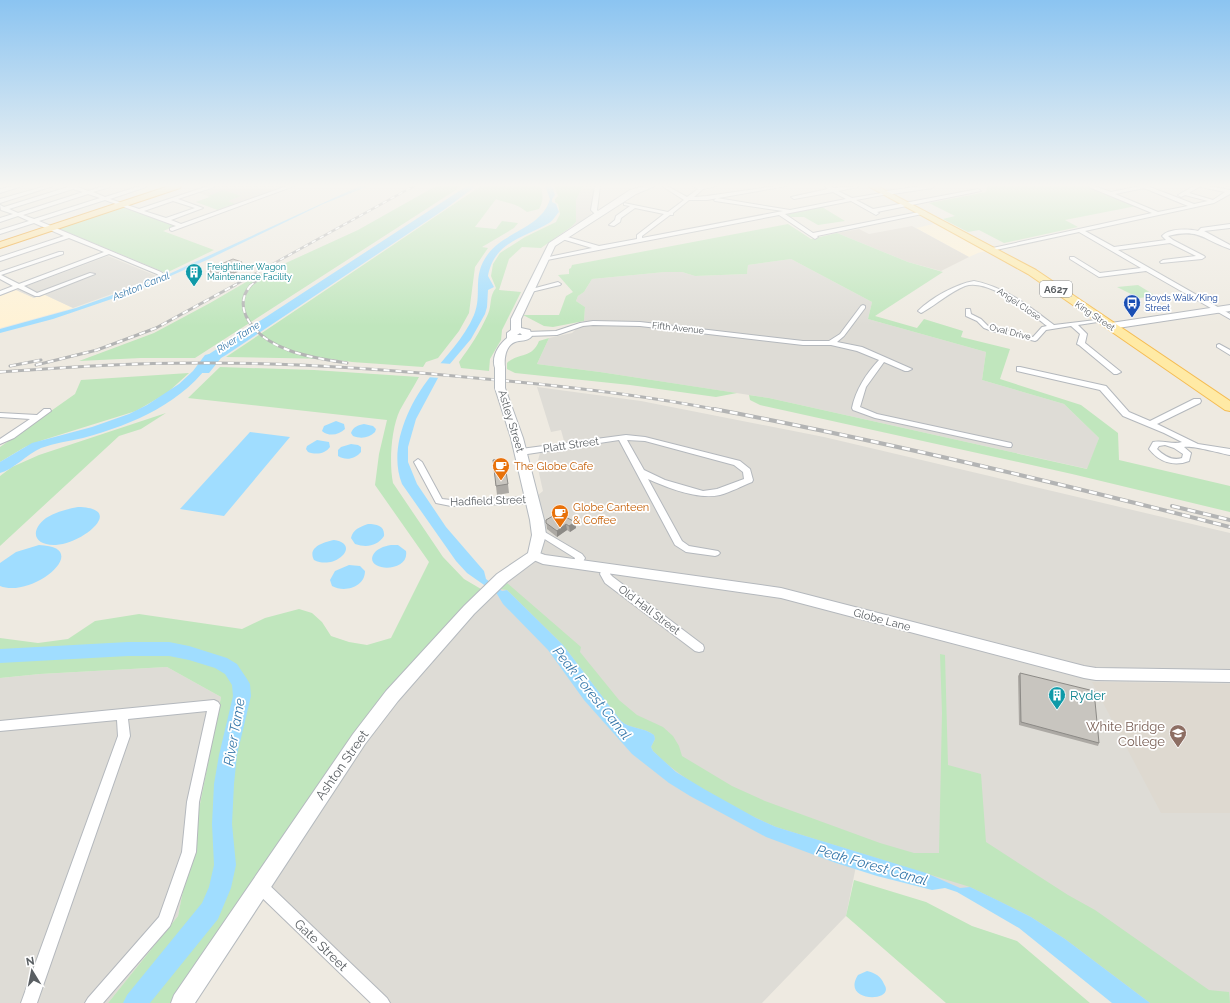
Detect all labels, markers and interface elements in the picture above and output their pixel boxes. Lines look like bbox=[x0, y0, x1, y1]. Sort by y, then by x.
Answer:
building icon: Freightliner Wagon Maintenance Facility bbox=[184, 262, 204, 287]
place label: Freightliner Wagon Maintenance Facility bbox=[207, 262, 292, 282]
water label: Ashton Canal bbox=[110, 269, 171, 303]
road number: A627 bbox=[1040, 281, 1072, 297]
street label: Angel Close bbox=[995, 286, 1043, 323]
bus stop icon: Boyds Walk/King Street bbox=[1122, 293, 1142, 318]
place label: Boyds Walk/King Street bbox=[1145, 293, 1218, 313]
street label: King Street bbox=[1073, 299, 1117, 333]
water label: River Tame bbox=[215, 319, 262, 355]
street label: Fifth Avenue bbox=[652, 320, 705, 336]
street label: Oval Drive bbox=[988, 322, 1032, 342]
street label: Astley Street bbox=[495, 388, 527, 454]
street label: Platt Street bbox=[542, 435, 600, 455]
cafe icon: The Globe Cafe bbox=[491, 456, 511, 481]
place label: The Globe Cafe bbox=[514, 460, 594, 473]
street label: Hadfield Street bbox=[450, 493, 527, 509]
place label: Globe Canteen & Coffee bbox=[573, 501, 649, 527]
cafe icon: Globe Canteen & Coffee bbox=[550, 503, 570, 528]
street label: Old Hall Street bbox=[616, 583, 683, 638]
street label: Globe Lane bbox=[852, 606, 913, 634]
water label: Peak Forest Canal bbox=[550, 643, 635, 743]
building icon: Ryder bbox=[1047, 685, 1067, 710]
place label: Ryder bbox=[1070, 688, 1106, 703]
water label: River Tame bbox=[220, 696, 248, 767]
place label: White Bridge College bbox=[1086, 719, 1165, 749]
school or university icon: White Bridge College bbox=[1168, 723, 1188, 748]
street label: Ashton Street bbox=[313, 727, 372, 803]
water label: Peak Forest Canal bbox=[815, 841, 930, 889]
street label: Gate Street bbox=[291, 916, 351, 974]
north arrow bbox=[12, 951, 52, 991]
text: N bbox=[25, 955, 36, 969]

